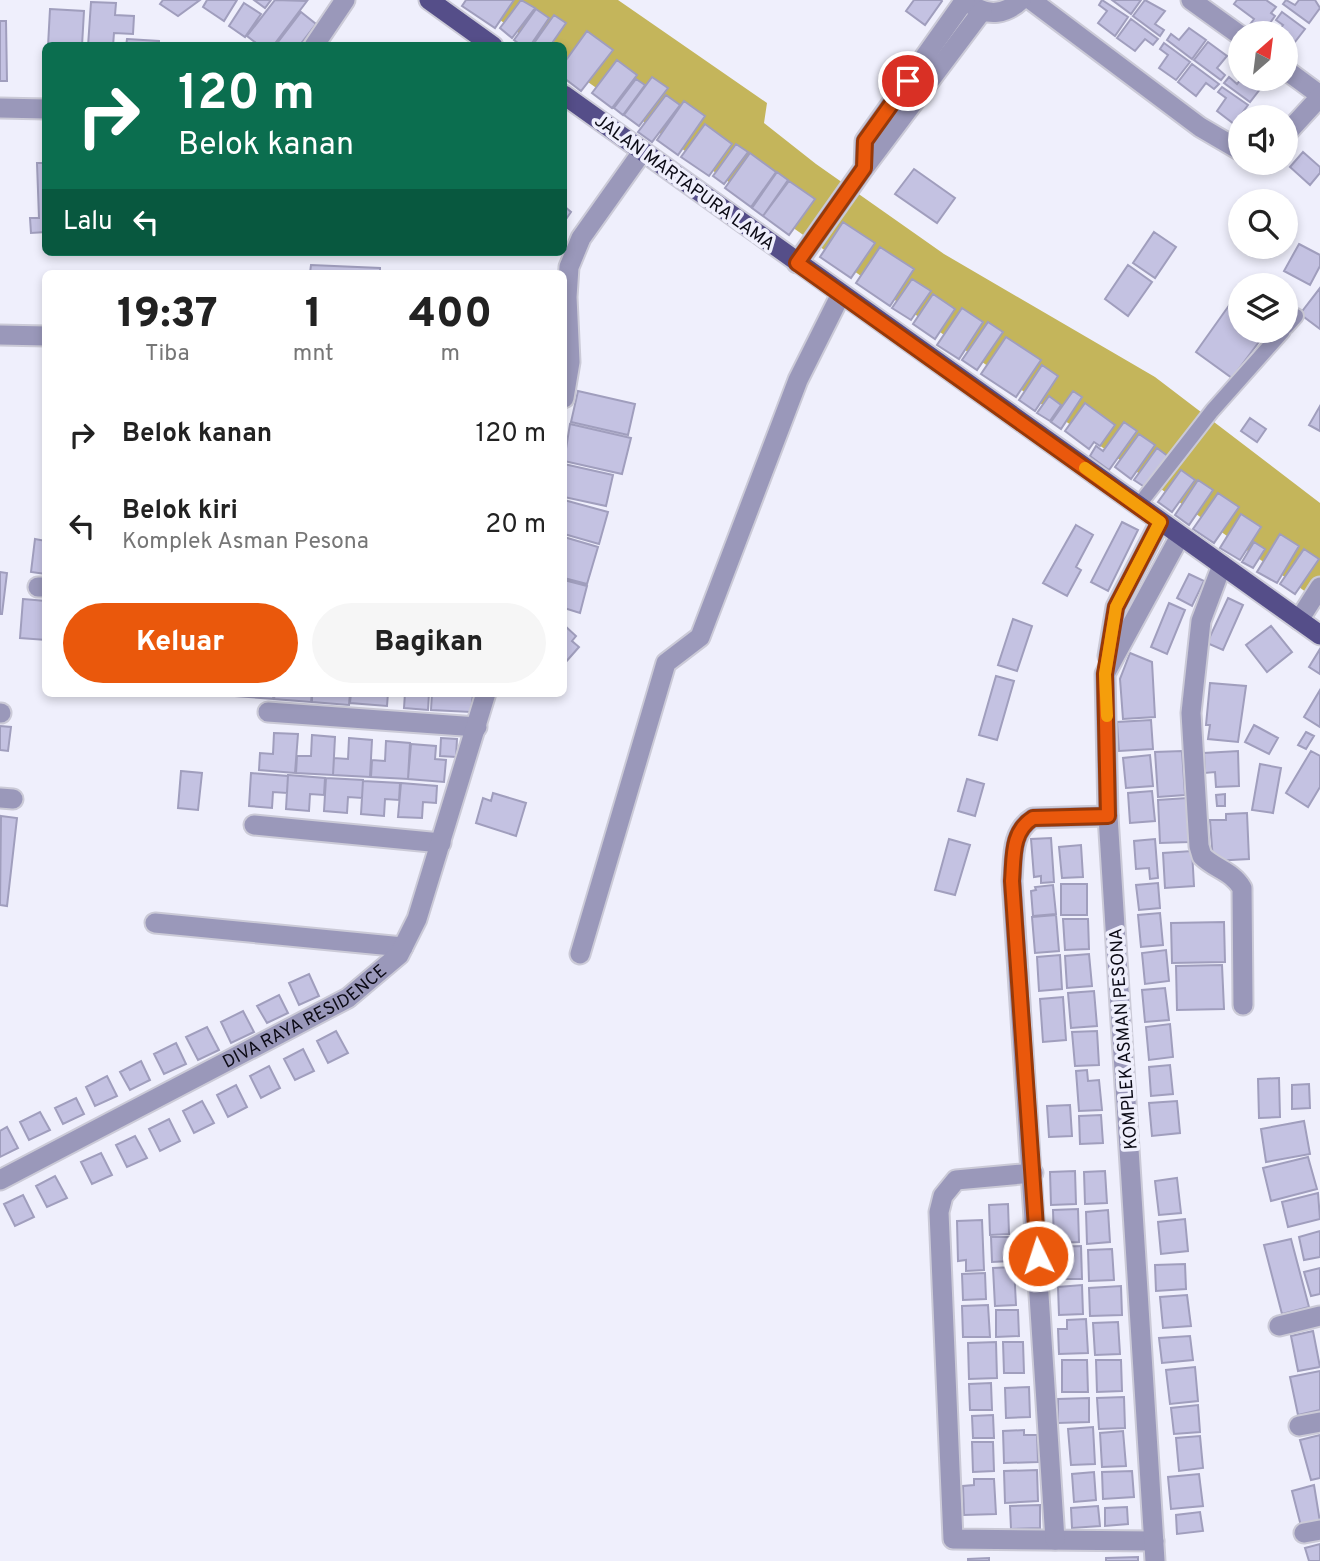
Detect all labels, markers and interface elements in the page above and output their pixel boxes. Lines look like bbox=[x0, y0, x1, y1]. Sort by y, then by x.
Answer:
north arrow bbox=[1228, 21, 1298, 91]
map controls bbox=[1228, 21, 1298, 343]
pin bbox=[878, 51, 938, 111]
icon: arrive bbox=[889, 62, 927, 100]
text: 120 m bbox=[178, 65, 315, 127]
icon: right bbox=[63, 70, 154, 161]
button: sound bbox=[1228, 105, 1298, 175]
street label: JALAN MARTAPURA LAMA bbox=[589, 110, 779, 256]
text: Belok kanan bbox=[178, 126, 354, 166]
button: search bbox=[1228, 189, 1298, 259]
icon: left bbox=[127, 203, 165, 241]
text: Lalu bbox=[63, 206, 113, 239]
button: layers bbox=[1228, 273, 1298, 343]
text: 19:37 bbox=[117, 289, 218, 342]
text: 1 bbox=[305, 289, 322, 342]
text: 400 bbox=[409, 289, 492, 342]
text: Tiba bbox=[145, 340, 190, 369]
text: mnt bbox=[293, 340, 334, 369]
text: m bbox=[441, 340, 460, 369]
icon: right bbox=[63, 416, 101, 454]
text: Belok kanan bbox=[122, 418, 272, 451]
text: 120 m bbox=[476, 418, 546, 451]
text: Belok kiri bbox=[122, 495, 238, 528]
icon: left bbox=[63, 507, 101, 545]
text: 20 m bbox=[485, 509, 546, 542]
text: Komplek Asman Pesona bbox=[122, 528, 369, 557]
button: Keluar bbox=[63, 603, 298, 683]
button: Bagikan bbox=[312, 603, 546, 683]
street label: KOMPLEK ASMAN PESONA bbox=[1105, 927, 1144, 1150]
street label: DIVA RAYA RESIDENCE bbox=[219, 960, 392, 1075]
position arrow bbox=[1001, 1219, 1075, 1293]

